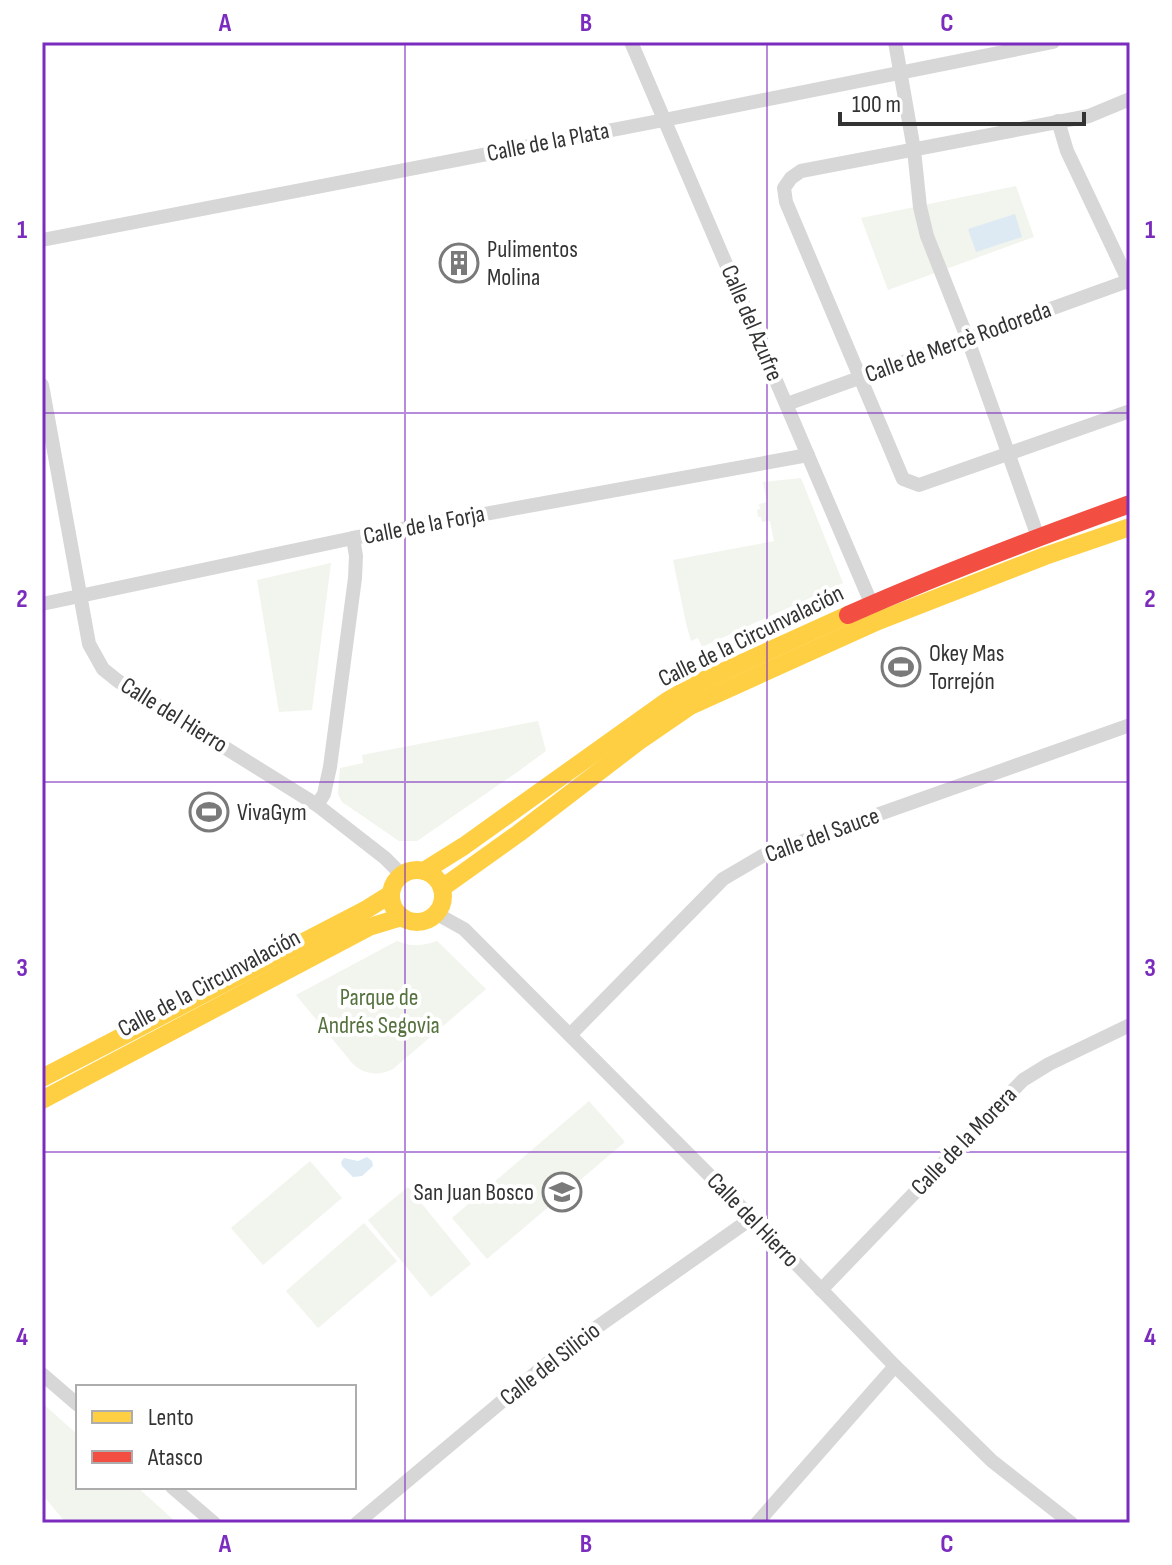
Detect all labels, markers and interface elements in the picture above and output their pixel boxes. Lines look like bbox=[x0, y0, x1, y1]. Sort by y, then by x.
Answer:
text: A bbox=[218, 8, 232, 39]
text: B bbox=[580, 8, 592, 39]
text: C bbox=[940, 8, 954, 39]
scale bar bbox=[840, 76, 1084, 126]
text: 100 m bbox=[852, 90, 901, 119]
street label: Calle de la Plata bbox=[484, 116, 612, 168]
text: 1 bbox=[17, 215, 27, 246]
text: 1 bbox=[1145, 215, 1155, 246]
place label: Pulimentos Molina bbox=[487, 235, 578, 292]
building icon: Pulimentos Molina bbox=[438, 242, 480, 284]
street label: Calle del Azufre bbox=[715, 261, 789, 385]
street label: Calle de Mercè Rodoreda bbox=[861, 295, 1055, 389]
street label: Calle de la Forja bbox=[361, 499, 487, 551]
street label: Calle de la Circunvalación bbox=[654, 579, 848, 693]
text: 2 bbox=[16, 584, 28, 615]
text: 2 bbox=[1144, 584, 1156, 615]
place label: Okey Mas Torrejón bbox=[929, 639, 1004, 696]
sports icon: Okey Mas Torrejón bbox=[880, 646, 922, 688]
street label: Calle del Hierro bbox=[115, 671, 233, 759]
sports icon: VivaGym bbox=[188, 791, 230, 833]
place label: VivaGym bbox=[237, 798, 307, 827]
street label: Calle del Sauce bbox=[761, 801, 883, 869]
street label: Calle de la Circunvalación bbox=[113, 923, 305, 1043]
text: 3 bbox=[16, 953, 28, 984]
text: 3 bbox=[1144, 953, 1156, 984]
park label: Parque de Andrés Segovia bbox=[317, 983, 440, 1040]
street label: Calle de la Morera bbox=[905, 1081, 1023, 1201]
street label: Calle del Hierro bbox=[701, 1167, 805, 1273]
school or university icon: San Juan Bosco bbox=[541, 1171, 583, 1213]
place label: San Juan Bosco bbox=[413, 1178, 534, 1207]
street label: Calle del Silicio bbox=[494, 1316, 606, 1412]
text: 4 bbox=[16, 1322, 28, 1353]
text: 4 bbox=[1144, 1322, 1156, 1353]
legend bbox=[76, 1385, 356, 1489]
text: Lento bbox=[148, 1403, 194, 1432]
text: Atasco bbox=[147, 1443, 203, 1472]
text: A bbox=[218, 1529, 232, 1560]
text: B bbox=[580, 1529, 592, 1560]
text: C bbox=[940, 1529, 954, 1560]

